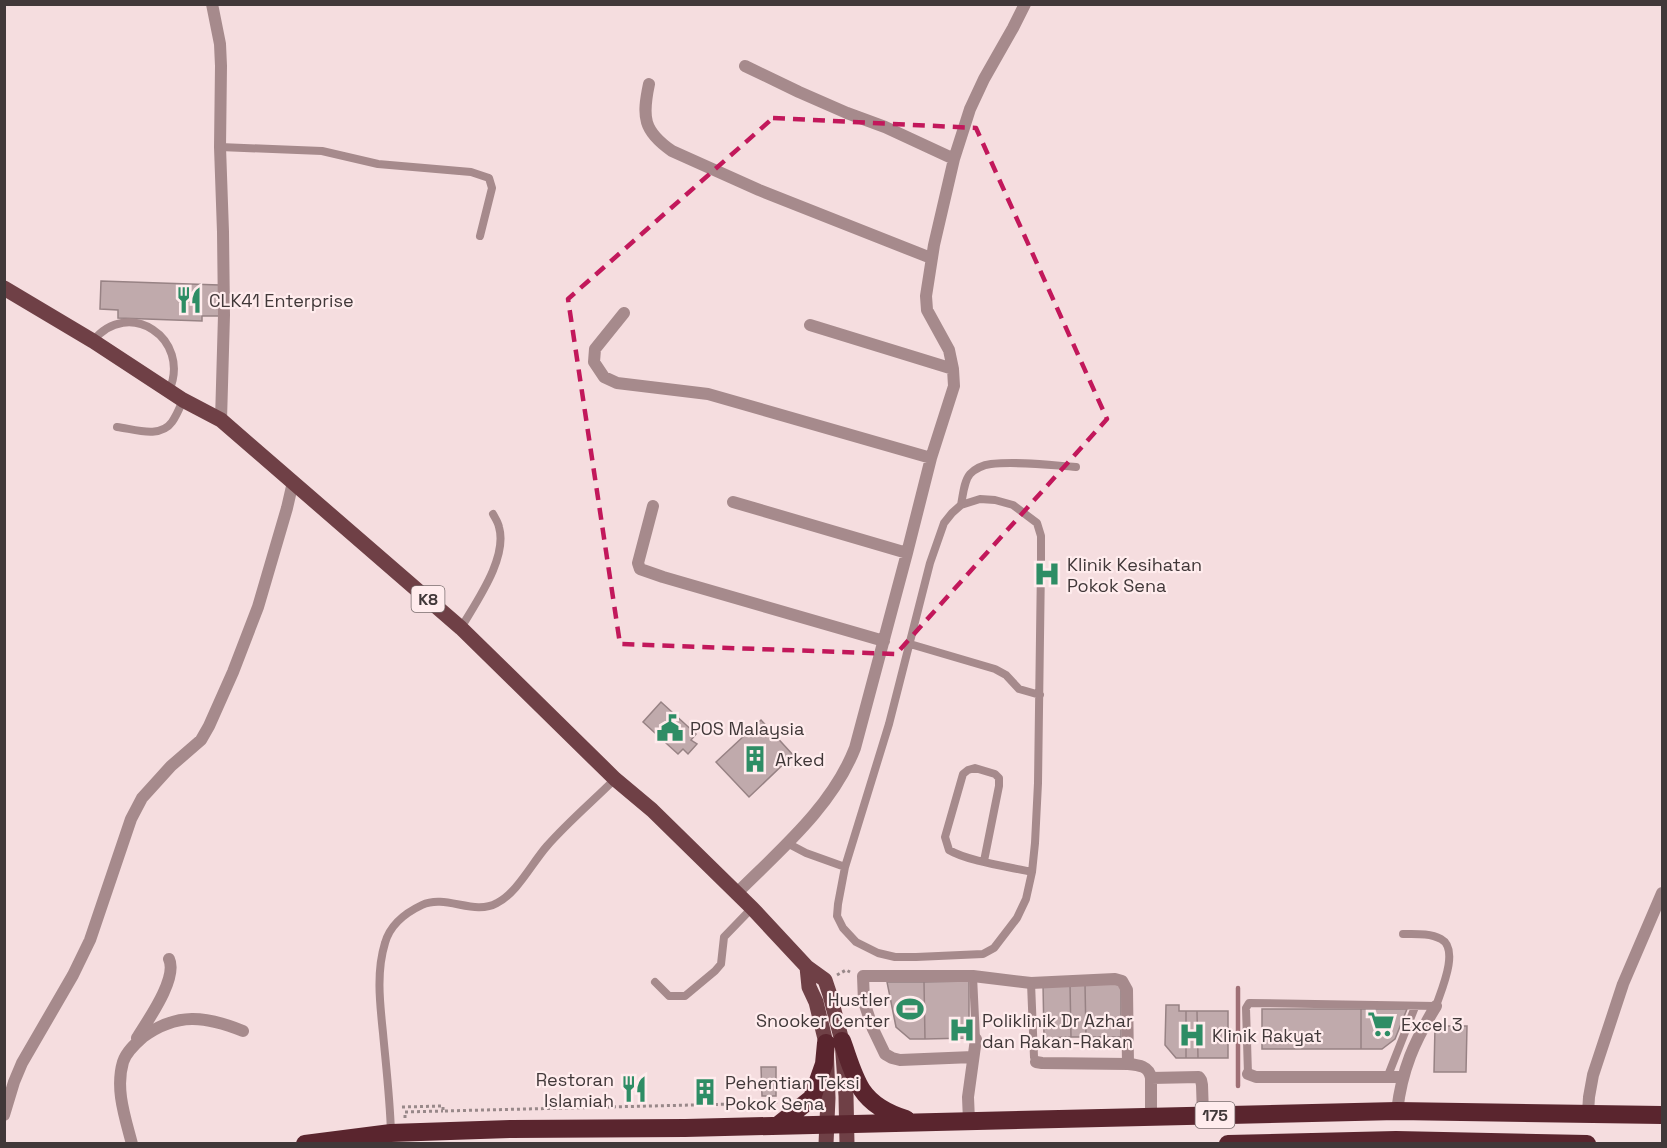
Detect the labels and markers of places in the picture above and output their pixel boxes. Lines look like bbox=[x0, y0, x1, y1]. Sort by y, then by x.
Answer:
restaurant icon: CLK41 Enterprise bbox=[174, 285, 204, 315]
place label: CLK41 Enterprise bbox=[209, 289, 354, 312]
place label: Klinik Kesihatan Pokok Sena bbox=[1067, 553, 1202, 597]
hospital icon: Klinik Kesihatan Pokok Sena bbox=[1032, 559, 1062, 589]
public building icon: POS Malaysia bbox=[655, 713, 685, 743]
place label: POS Malaysia bbox=[690, 717, 804, 740]
building icon: Arked bbox=[740, 744, 770, 774]
place label: Arked bbox=[775, 748, 825, 771]
place label: Hustler Snooker Center bbox=[756, 988, 890, 1032]
sports icon: Hustler Snooker Center bbox=[895, 994, 925, 1024]
place label: Poliklinik Dr Azhar dan Rakan-Rakan bbox=[982, 1009, 1133, 1053]
supermarket icon: Excel 3 bbox=[1366, 1009, 1396, 1039]
place label: Excel 3 bbox=[1401, 1013, 1463, 1036]
hospital icon: Poliklinik Dr Azhar dan Rakan-Rakan bbox=[947, 1015, 977, 1045]
hospital icon: Klinik Rakyat bbox=[1177, 1020, 1207, 1050]
place label: Klinik Rakyat bbox=[1212, 1024, 1322, 1047]
place label: Restoran Islamiah bbox=[536, 1068, 614, 1112]
place label: Pehentian Teksi Pokok Sena bbox=[725, 1071, 860, 1115]
restaurant icon: Restoran Islamiah bbox=[619, 1074, 649, 1104]
building icon: Pehentian Teksi Pokok Sena bbox=[690, 1077, 720, 1107]

